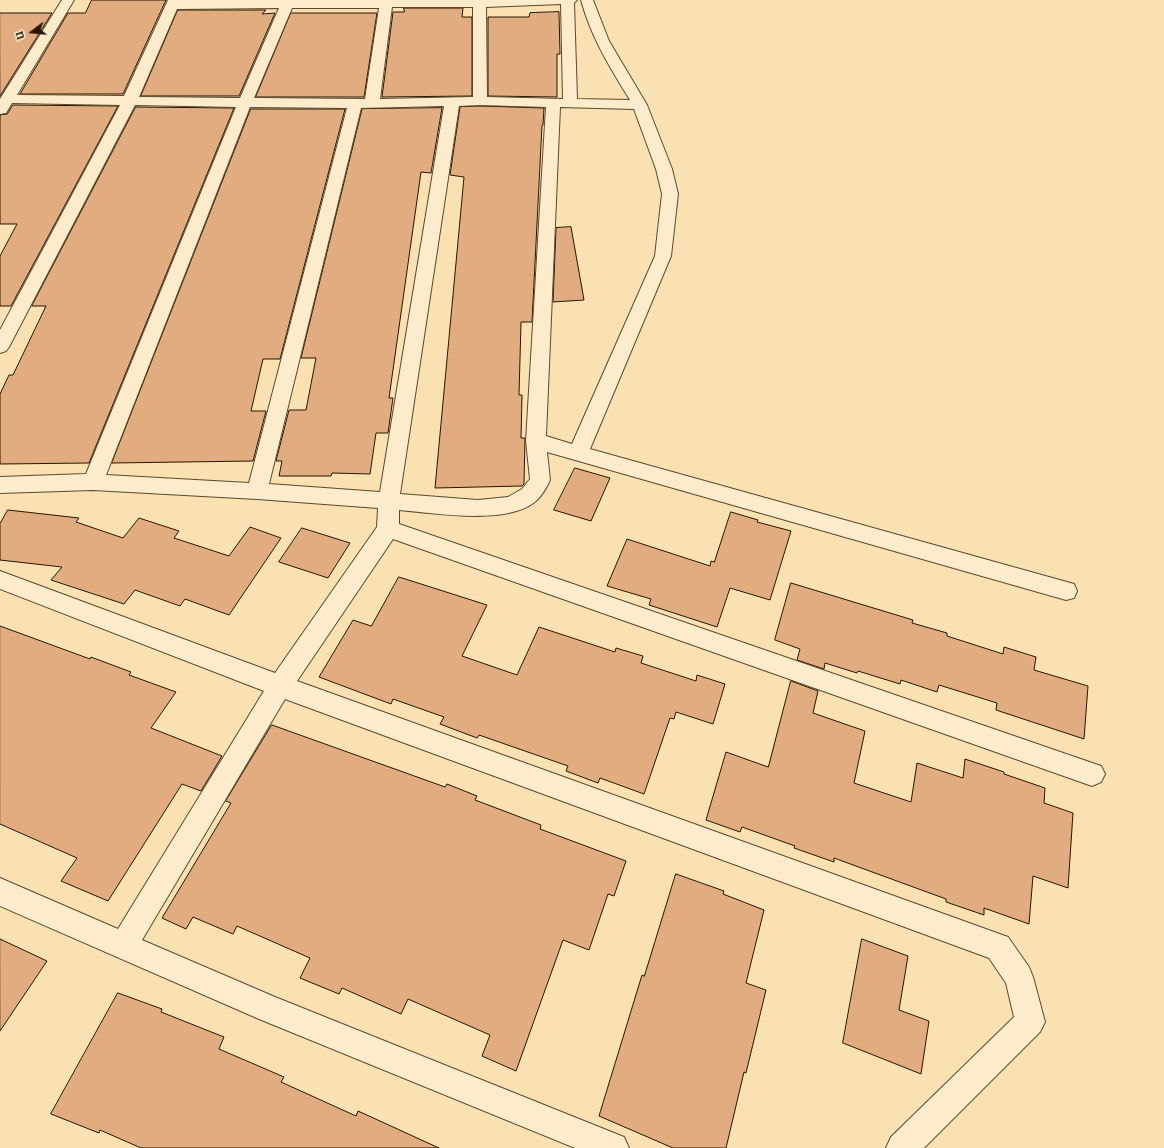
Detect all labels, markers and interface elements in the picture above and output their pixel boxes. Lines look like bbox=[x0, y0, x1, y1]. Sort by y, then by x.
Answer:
north arrow bbox=[12, 12, 52, 52]
text: U bbox=[13, 30, 27, 41]

